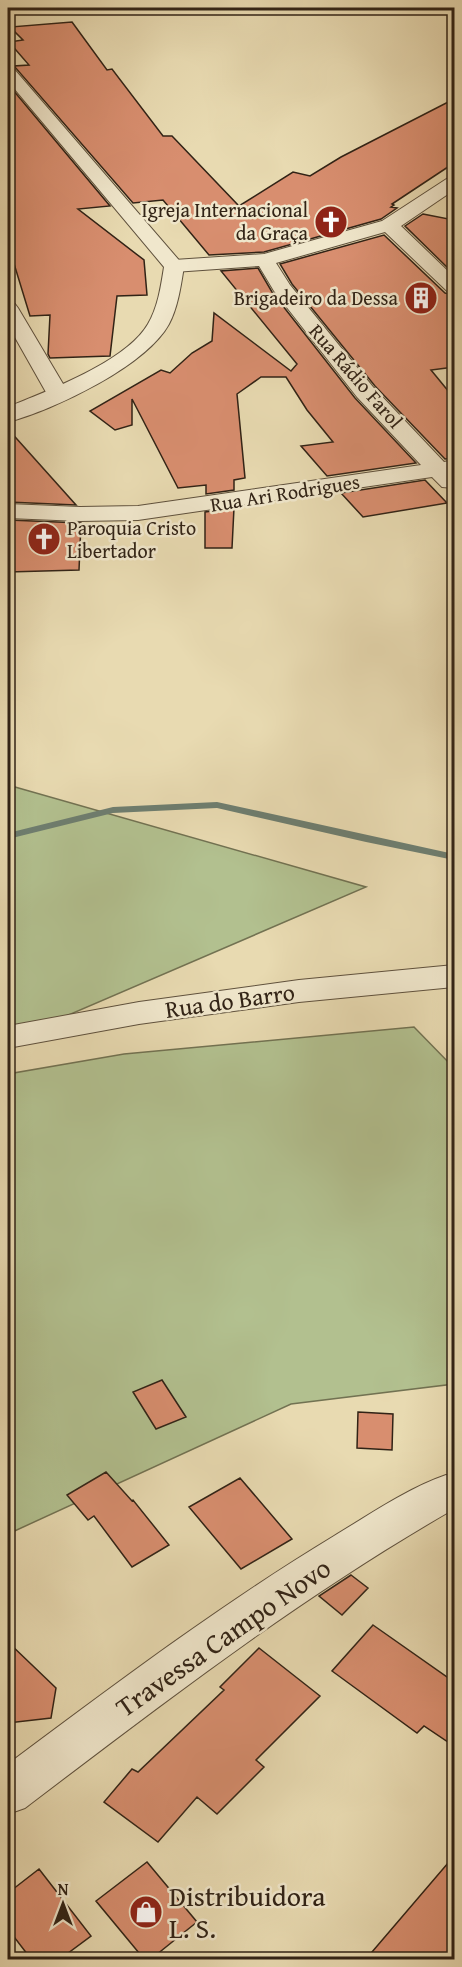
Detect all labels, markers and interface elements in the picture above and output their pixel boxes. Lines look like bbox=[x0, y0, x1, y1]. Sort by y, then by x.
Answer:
place label: Igreja Internacional da Graça bbox=[142, 195, 309, 247]
church icon: Igreja Internacional da Graça bbox=[313, 204, 349, 240]
building icon: Brigadeiro da Dessa bbox=[403, 280, 439, 316]
place label: Brigadeiro da Dessa bbox=[234, 283, 399, 312]
street label: Rua Rádio Farol bbox=[303, 317, 410, 435]
street label: Rua Ari Rodrigues bbox=[208, 466, 362, 519]
place label: Paroquia Cristo Libertador bbox=[67, 513, 196, 565]
church icon: Paroquia Cristo Libertador bbox=[26, 521, 62, 557]
street label: Rua do Barro bbox=[163, 974, 297, 1027]
street label: Travessa Campo Novo bbox=[107, 1547, 339, 1726]
north arrow bbox=[33, 1874, 93, 1934]
place label: Distribuidora L. S. bbox=[169, 1875, 326, 1948]
text: N bbox=[58, 1877, 69, 1901]
shop icon: Distribuidora L. S. bbox=[128, 1894, 164, 1930]

